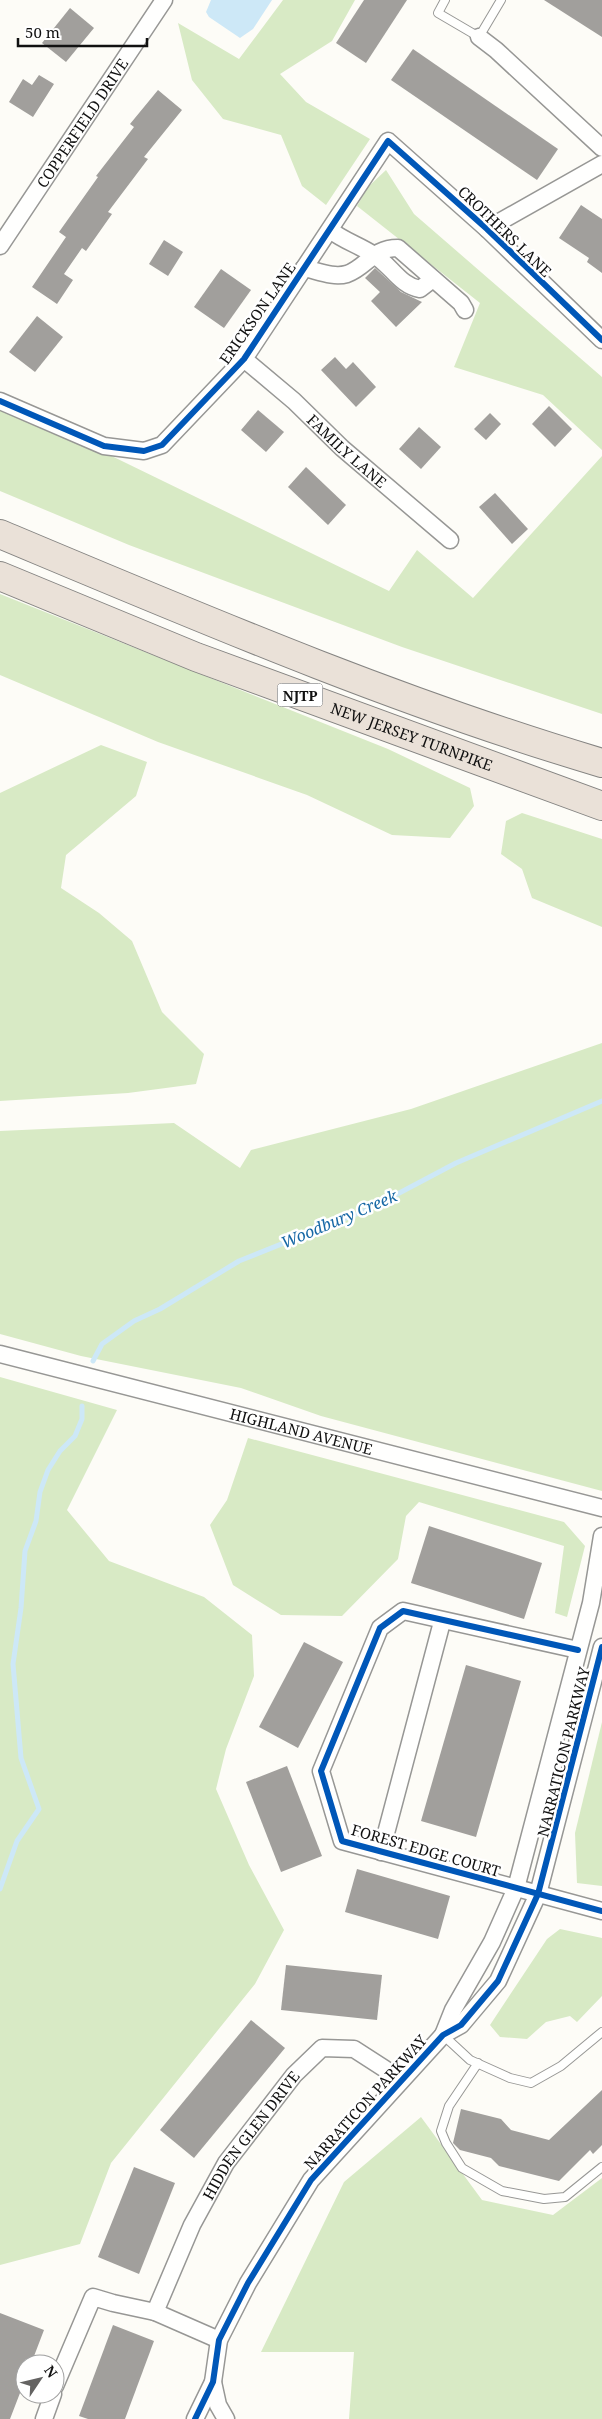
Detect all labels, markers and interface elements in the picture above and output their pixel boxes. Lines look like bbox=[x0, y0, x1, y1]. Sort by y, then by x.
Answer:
scale bar bbox=[18, 15, 146, 47]
text: 50 m bbox=[25, 22, 60, 42]
street label: COPPERFIELD DRIVE bbox=[32, 54, 132, 191]
street label: CROTHERS LANE bbox=[454, 181, 556, 281]
street label: ERICKSON LANE bbox=[214, 258, 300, 368]
street label: FAMILY LANE bbox=[303, 410, 391, 492]
road number: NJTP bbox=[278, 684, 322, 706]
street label: NEW JERSEY TURNPIKE bbox=[328, 697, 496, 775]
water label: Woodbury Creek bbox=[278, 1184, 401, 1253]
street label: HIGHLAND AVENUE bbox=[228, 1403, 375, 1459]
street label: NARRATICON PARKWAY bbox=[532, 1664, 594, 1839]
street label: FOREST EDGE COURT bbox=[349, 1819, 503, 1881]
street label: NARRATICON PARKWAY bbox=[299, 2030, 431, 2174]
street label: HIDDEN GLEN DRIVE bbox=[198, 2067, 304, 2203]
north arrow bbox=[15, 2354, 65, 2404]
text: N bbox=[40, 2361, 62, 2381]

